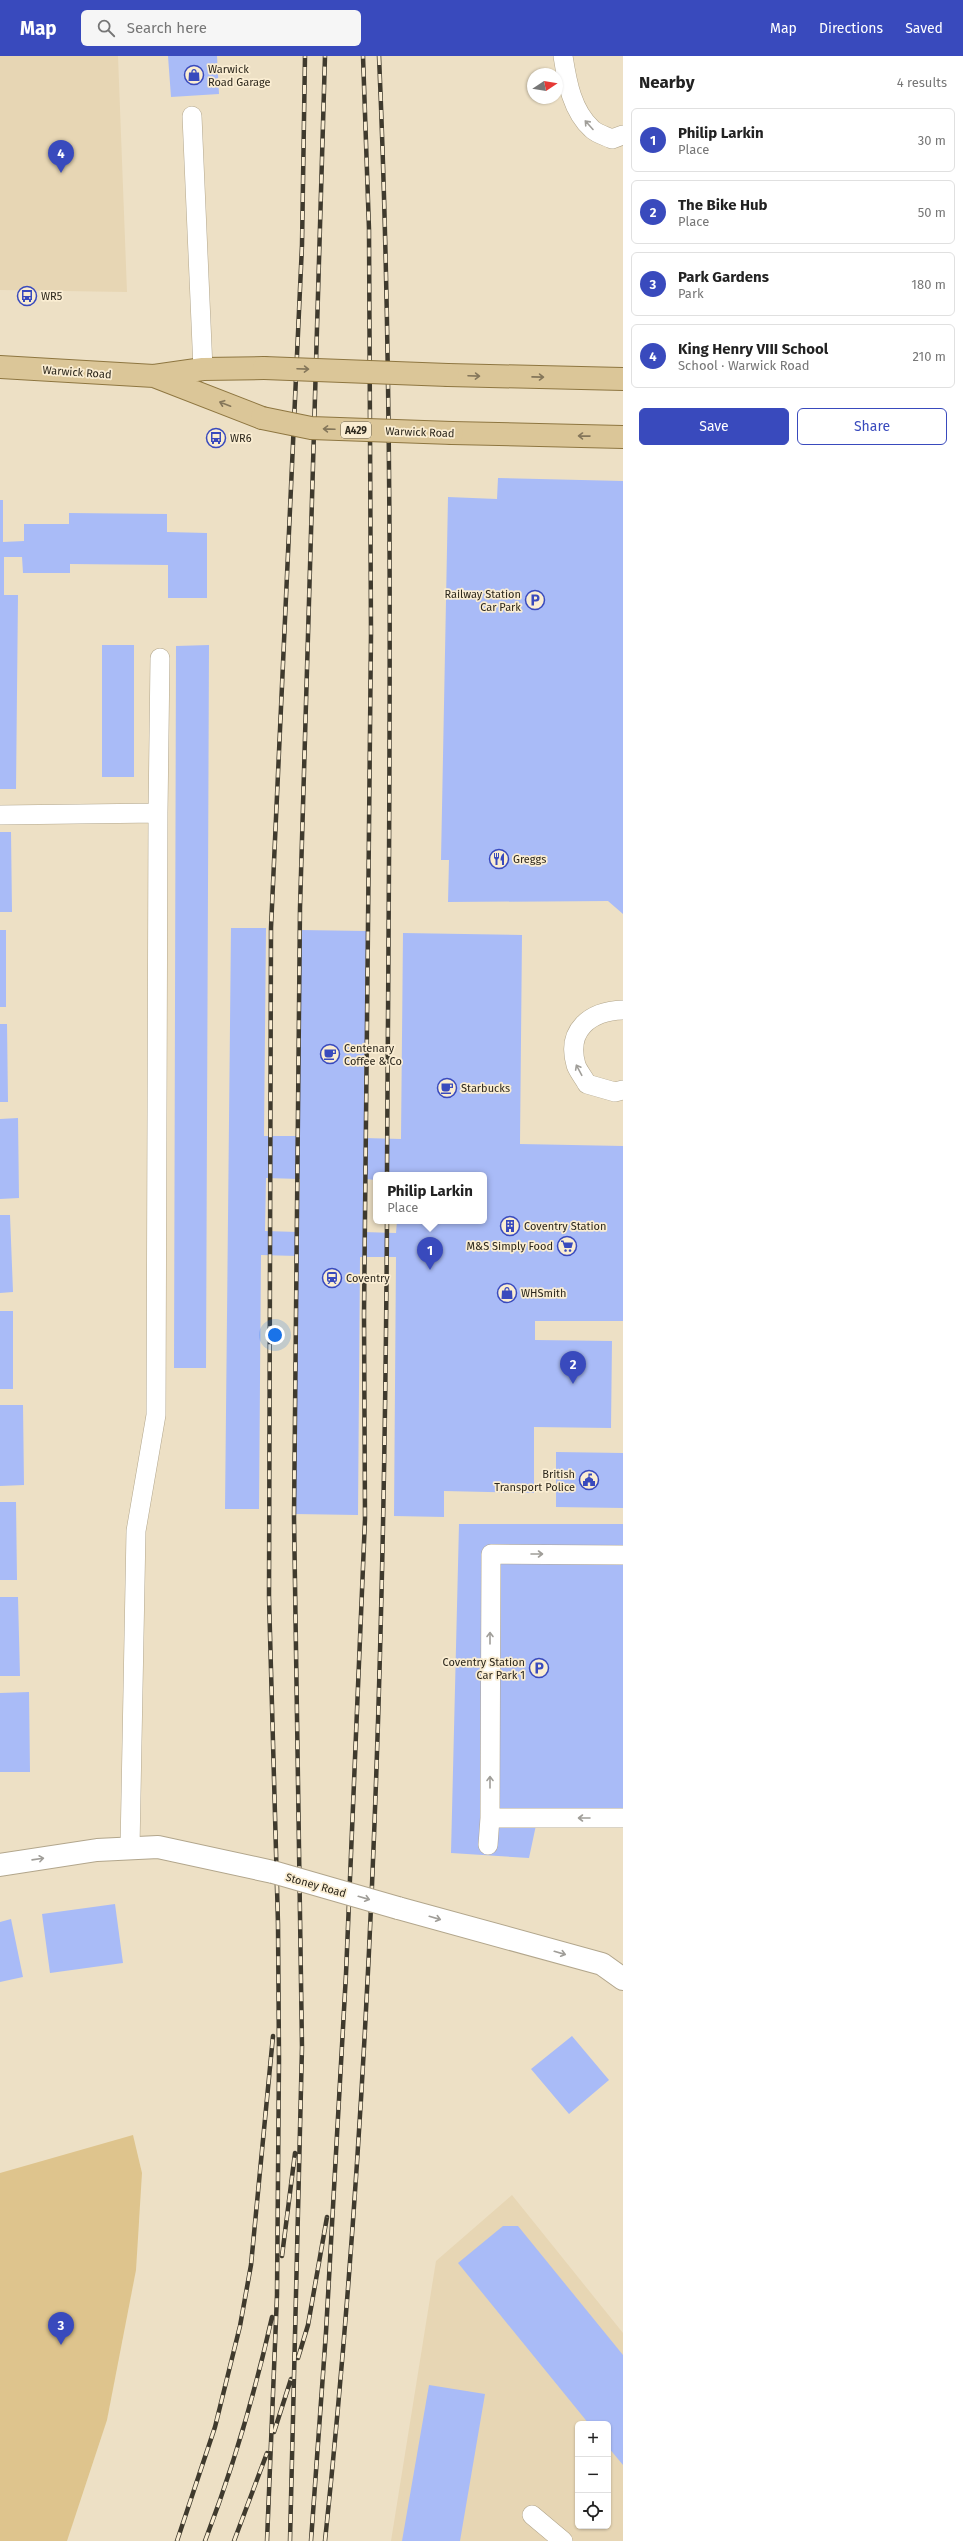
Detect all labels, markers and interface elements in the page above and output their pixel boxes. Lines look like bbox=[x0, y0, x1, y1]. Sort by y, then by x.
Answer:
search box bbox=[81, 10, 361, 46]
text: Map bbox=[20, 17, 57, 40]
icon: search bbox=[95, 17, 117, 39]
text: Search here bbox=[127, 19, 207, 37]
text: Map bbox=[770, 20, 797, 37]
text: Directions bbox=[819, 20, 883, 37]
text: Saved bbox=[905, 20, 943, 37]
place label: Warwick Road Garage bbox=[208, 63, 270, 89]
shop icon: Warwick Road Garage bbox=[183, 64, 205, 86]
north arrow bbox=[527, 68, 563, 104]
text: Nearby bbox=[639, 72, 694, 93]
text: 4 results bbox=[897, 75, 947, 90]
one-way arrow bbox=[585, 120, 594, 130]
text: Philip Larkin bbox=[678, 124, 764, 142]
text: 1 bbox=[650, 133, 656, 148]
text: 30 m bbox=[918, 133, 946, 148]
pin: 4 bbox=[48, 140, 74, 173]
text: Place bbox=[678, 142, 709, 157]
text: The Bike Hub bbox=[678, 196, 768, 214]
text: 2 bbox=[650, 205, 656, 220]
text: 50 m bbox=[918, 205, 946, 220]
text: Place bbox=[678, 214, 709, 229]
text: Park Gardens bbox=[678, 268, 769, 286]
text: 3 bbox=[650, 277, 656, 292]
text: 180 m bbox=[911, 277, 946, 292]
bus stop icon: WR5 bbox=[16, 285, 38, 307]
text: Park bbox=[678, 286, 704, 301]
place label: WR5 bbox=[41, 290, 63, 303]
text: King Henry VIII School bbox=[678, 340, 828, 358]
text: 4 bbox=[649, 349, 657, 364]
text: 210 m bbox=[912, 349, 946, 364]
text: School · Warwick Road bbox=[678, 358, 810, 373]
street label: Warwick Road bbox=[42, 364, 112, 381]
one-way arrow bbox=[296, 365, 309, 373]
one-way arrow bbox=[467, 372, 480, 380]
one-way arrow bbox=[531, 373, 544, 381]
one-way arrow bbox=[220, 399, 232, 407]
button: Save bbox=[639, 408, 789, 445]
button: Share bbox=[797, 408, 947, 445]
road number: A429 bbox=[341, 422, 371, 438]
one-way arrow bbox=[323, 425, 336, 432]
street label: Warwick Road bbox=[385, 425, 455, 440]
bus stop icon: WR6 bbox=[205, 427, 227, 449]
place label: WR6 bbox=[230, 432, 252, 445]
one-way arrow bbox=[578, 432, 591, 440]
place label: Railway Station Car Park bbox=[444, 588, 521, 614]
parking icon: Railway Station Car Park bbox=[524, 589, 546, 611]
restaurant icon: Greggs bbox=[488, 848, 510, 870]
place label: Greggs bbox=[513, 853, 546, 866]
place label: Centenary Coffee & Co bbox=[344, 1042, 402, 1068]
cafe icon: Centenary Coffee & Co bbox=[319, 1043, 341, 1065]
one-way arrow bbox=[575, 1064, 583, 1076]
cafe icon: Starbucks bbox=[436, 1077, 458, 1099]
place label: Starbucks bbox=[461, 1082, 510, 1095]
popup bbox=[373, 1172, 487, 1224]
text: Philip Larkin bbox=[387, 1182, 473, 1200]
text: Place bbox=[387, 1200, 418, 1215]
building icon: Coventry Station bbox=[499, 1215, 521, 1237]
place label: Coventry Station bbox=[524, 1220, 607, 1233]
supermarket icon: M&S Simply Food bbox=[556, 1235, 578, 1257]
pin: 1 bbox=[417, 1237, 443, 1270]
place label: M&S Simply Food bbox=[467, 1240, 553, 1253]
station icon: Coventry bbox=[321, 1267, 343, 1289]
place label: Coventry bbox=[346, 1272, 390, 1285]
shop icon: WHSmith bbox=[496, 1282, 518, 1304]
place label: WHSmith bbox=[521, 1287, 567, 1300]
your location bbox=[265, 1325, 285, 1345]
pin: 2 bbox=[560, 1351, 586, 1384]
place label: British Transport Police bbox=[494, 1468, 575, 1494]
public building icon: British Transport Police bbox=[578, 1469, 600, 1491]
one-way arrow bbox=[530, 1550, 543, 1558]
one-way arrow bbox=[486, 1632, 494, 1645]
place label: Coventry Station Car Park 1 bbox=[443, 1656, 525, 1682]
parking icon: Coventry Station Car Park 1 bbox=[528, 1657, 550, 1679]
one-way arrow bbox=[486, 1776, 494, 1789]
one-way arrow bbox=[578, 1814, 591, 1822]
one-way arrow bbox=[32, 1855, 45, 1863]
street label: Stoney Road bbox=[284, 1871, 348, 1900]
one-way arrow bbox=[357, 1895, 370, 1902]
one-way arrow bbox=[428, 1915, 441, 1922]
one-way arrow bbox=[554, 1950, 567, 1957]
pin: 3 bbox=[48, 2312, 74, 2345]
map controls bbox=[575, 2421, 611, 2529]
button: + bbox=[575, 2421, 611, 2457]
button: − bbox=[575, 2457, 611, 2493]
button: locate bbox=[575, 2493, 611, 2529]

